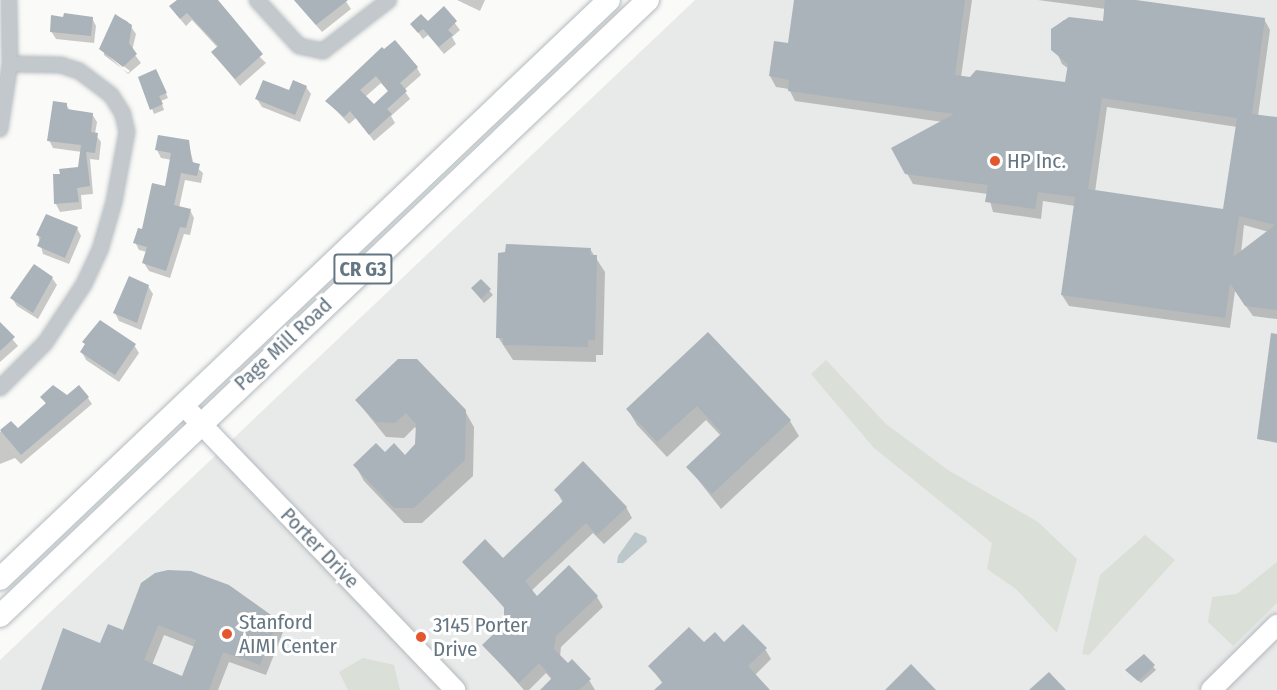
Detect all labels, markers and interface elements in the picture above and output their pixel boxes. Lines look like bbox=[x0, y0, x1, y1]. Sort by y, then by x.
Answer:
place label: HP Inc. bbox=[1007, 148, 1066, 174]
marker: HP Inc. bbox=[988, 154, 1002, 168]
road number: CR G3 bbox=[333, 252, 393, 286]
street label: Page Mill Road bbox=[229, 292, 337, 396]
street label: Porter Drive bbox=[275, 502, 365, 594]
place label: Stanford AIMI Center bbox=[239, 609, 337, 659]
place label: 3145 Porter Drive bbox=[433, 612, 528, 662]
marker: Stanford AIMI Center bbox=[220, 627, 234, 641]
marker: 3145 Porter Drive bbox=[414, 630, 428, 644]

